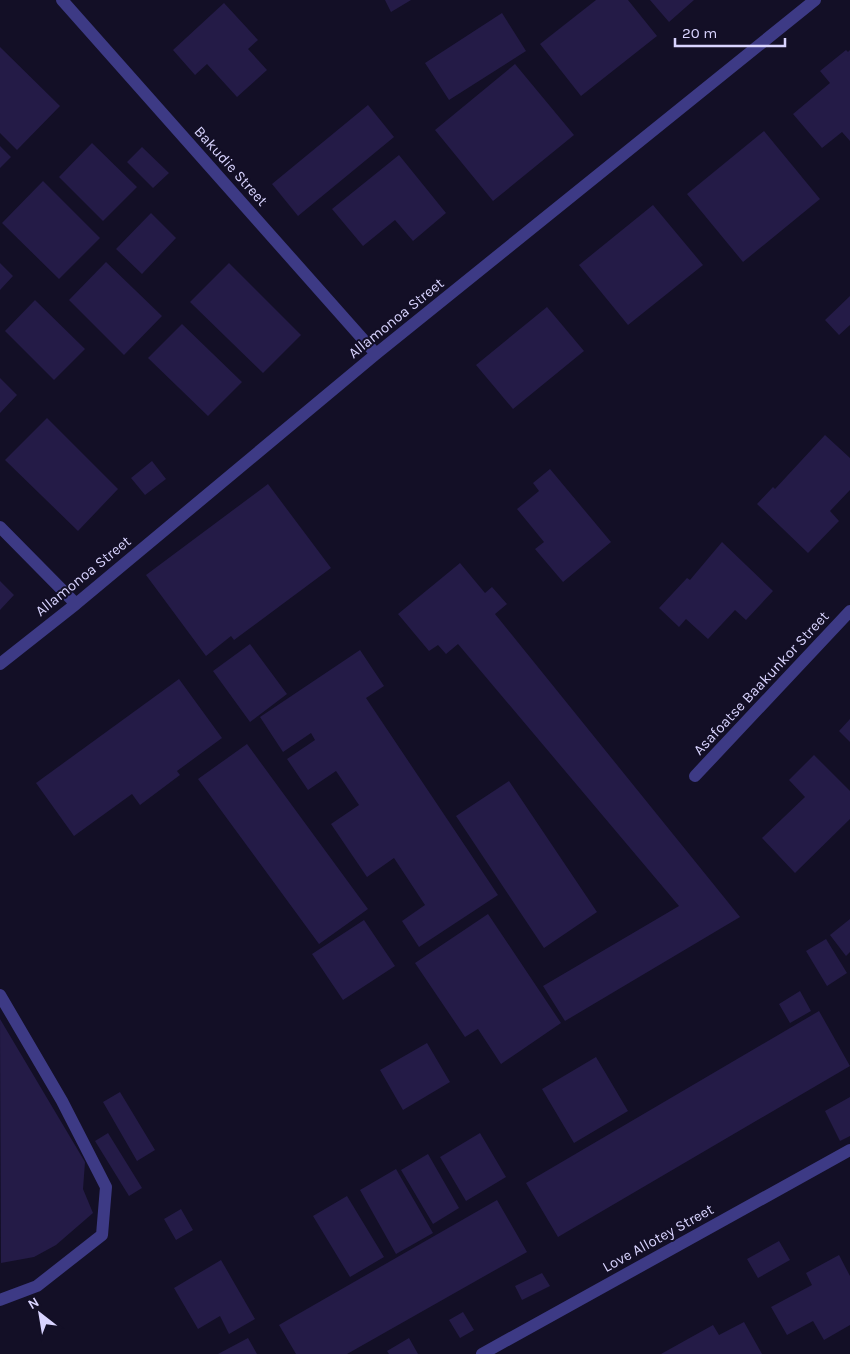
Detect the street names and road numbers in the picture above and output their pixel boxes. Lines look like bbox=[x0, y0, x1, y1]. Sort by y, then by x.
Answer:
street label: Bakudie Street bbox=[191, 122, 272, 210]
street label: Allamonoa Street bbox=[345, 274, 448, 362]
street label: Allamonoa Street bbox=[32, 532, 135, 620]
street label: Asafoatse Baakunkor Street bbox=[690, 607, 833, 759]
street label: Love Allotey Street bbox=[599, 1200, 717, 1276]

